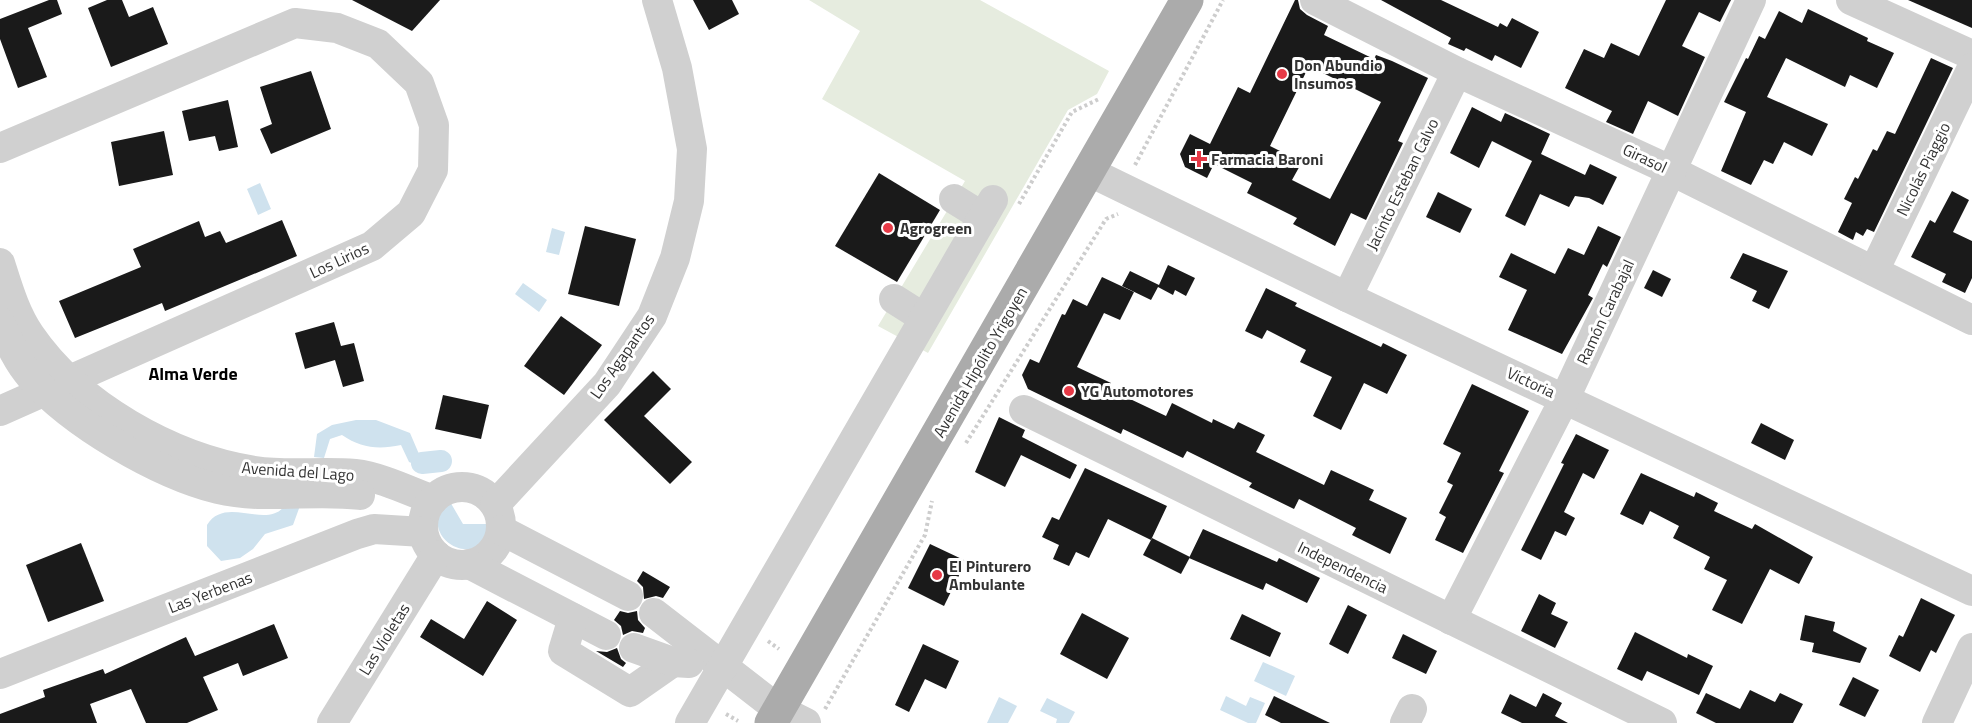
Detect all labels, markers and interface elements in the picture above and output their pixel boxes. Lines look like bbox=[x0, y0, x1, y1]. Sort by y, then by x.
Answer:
place label: Don Abundio Insumos bbox=[1294, 53, 1383, 95]
marker: Don Abundio Insumos bbox=[1275, 67, 1289, 81]
street label: Jacinto Esteban Calvo bbox=[1360, 114, 1444, 254]
street label: Nicolás Piaggio bbox=[1890, 118, 1956, 220]
street label: Girasol bbox=[1619, 137, 1671, 179]
place label: Farmacia Baroni bbox=[1211, 147, 1323, 171]
marker: Farmacia Baroni bbox=[1192, 152, 1206, 166]
place label: Agrogreen bbox=[900, 216, 972, 240]
marker: Agrogreen bbox=[881, 221, 895, 235]
street label: Los Lirios bbox=[305, 236, 373, 284]
street label: Ramón Carabajal bbox=[1570, 255, 1640, 369]
street label: Avenida Hipólito Yrigoyen bbox=[927, 282, 1033, 442]
street label: Los Agapantos bbox=[584, 309, 660, 403]
district label: Alma Verde bbox=[148, 360, 238, 387]
street label: Victoria bbox=[1503, 360, 1559, 404]
place label: YG Automotores bbox=[1081, 379, 1194, 403]
marker: YG Automotores bbox=[1062, 384, 1076, 398]
street label: Avenida del Lago bbox=[241, 455, 355, 487]
street label: Independencia bbox=[1294, 535, 1392, 599]
place label: El Pinturero Ambulante bbox=[949, 554, 1031, 596]
street label: Las Yerbenas bbox=[164, 565, 256, 619]
marker: El Pinturero Ambulante bbox=[930, 568, 944, 582]
street label: Las Violetas bbox=[352, 598, 416, 680]

